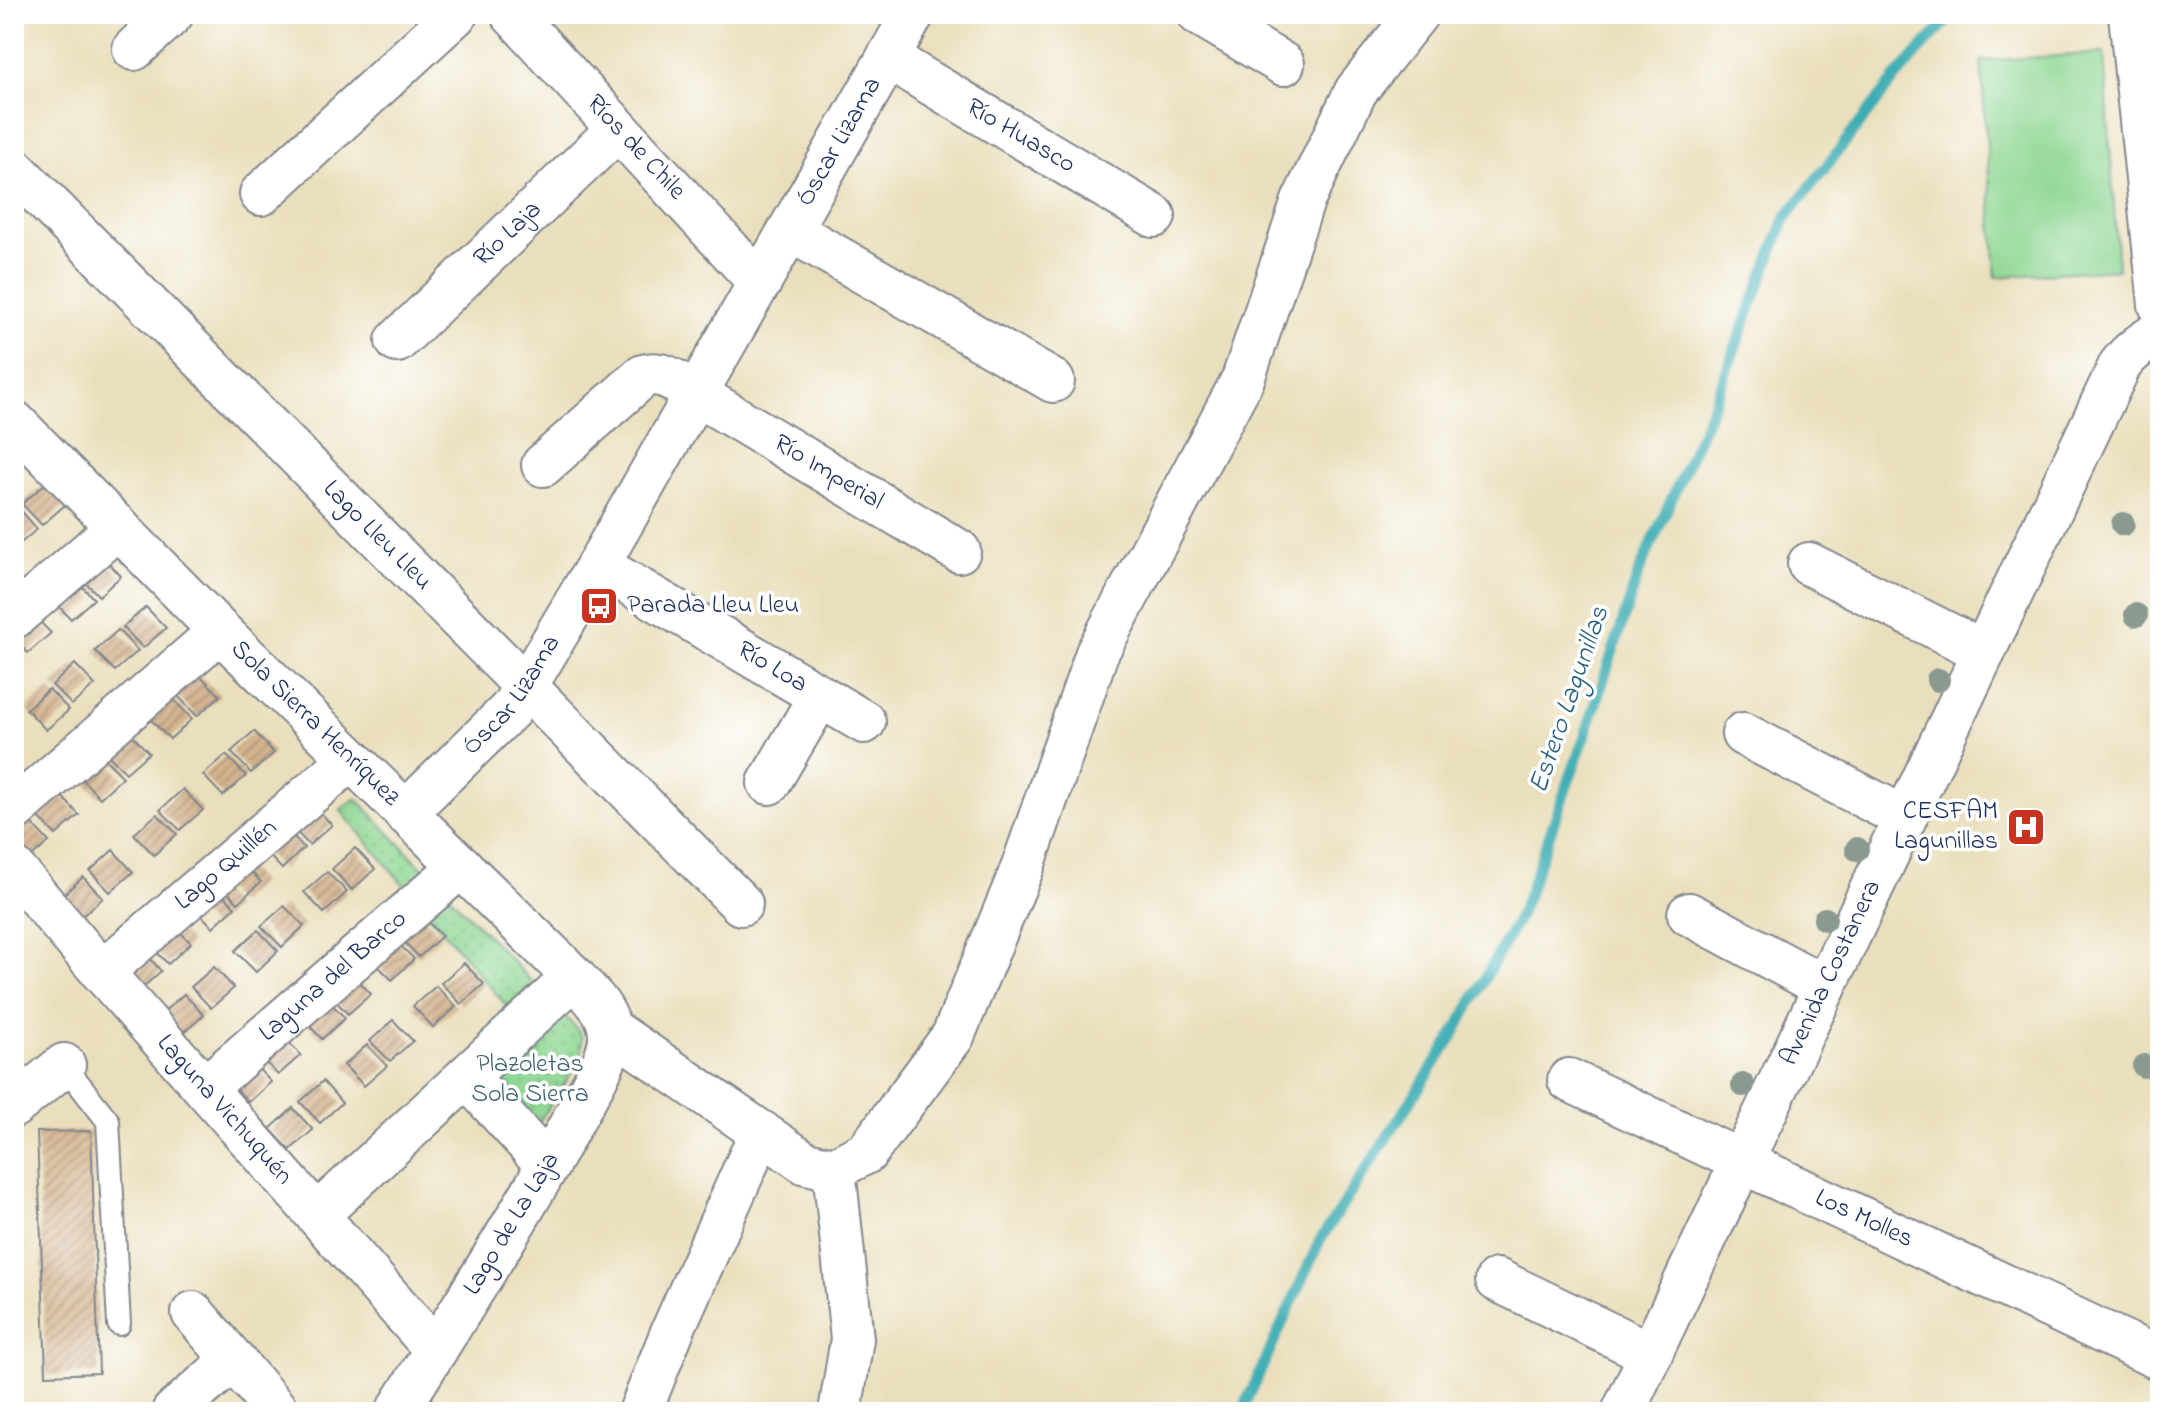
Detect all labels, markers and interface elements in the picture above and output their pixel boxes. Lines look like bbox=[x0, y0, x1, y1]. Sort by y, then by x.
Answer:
street label: Óscar Lizama bbox=[788, 70, 892, 214]
street label: Ríos de Chile bbox=[576, 86, 694, 210]
street label: Río Huasco bbox=[959, 89, 1082, 184]
street label: Río Laja bbox=[465, 192, 551, 276]
street label: Río Imperial bbox=[766, 425, 890, 521]
street label: Lago Lleu Lleu bbox=[313, 472, 441, 600]
bus stop icon: Parada Lleu Lleu bbox=[578, 585, 620, 627]
place label: Parada Lleu Lleu bbox=[627, 587, 799, 625]
water label: Estero Lagunillas bbox=[1519, 600, 1621, 799]
street label: Óscar Lizama bbox=[455, 628, 571, 765]
street label: Sola Sierra Henríquez bbox=[221, 632, 408, 816]
street label: Río Loa bbox=[729, 632, 814, 703]
place label: CESFAM Lagunillas bbox=[1894, 793, 1998, 861]
hospital icon: CESFAM Lagunillas bbox=[2005, 806, 2047, 848]
street label: Lago Quillén bbox=[167, 810, 286, 920]
street label: Avenida Costanera bbox=[1771, 874, 1892, 1072]
street label: Laguna del Barco bbox=[251, 902, 416, 1052]
street label: Laguna Vichuquén bbox=[147, 1026, 302, 1194]
park label: Plazoletas Sola Sierra bbox=[471, 1046, 589, 1114]
street label: Lago de La Laja bbox=[454, 1145, 570, 1303]
street label: Los Molles bbox=[1808, 1180, 1919, 1259]

